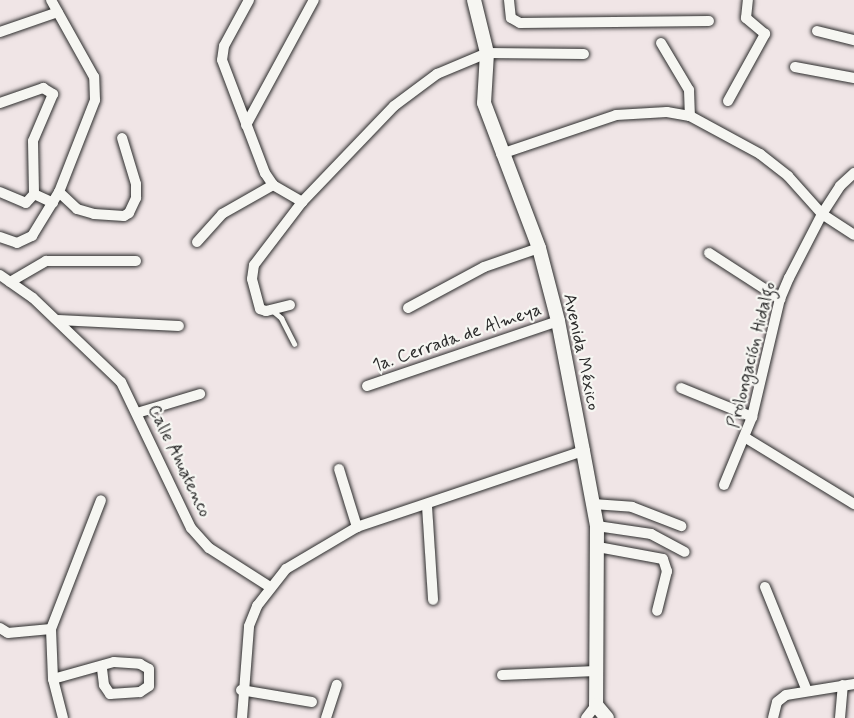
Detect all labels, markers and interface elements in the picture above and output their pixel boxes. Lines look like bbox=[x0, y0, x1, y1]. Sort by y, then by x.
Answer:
street label: Prolongación Hidalgo bbox=[723, 280, 781, 430]
street label: Avenida México bbox=[558, 292, 604, 412]
street label: 1a. Cerrada de Almeya bbox=[369, 299, 545, 377]
street label: Calle Ahuatenco bbox=[142, 401, 216, 521]

